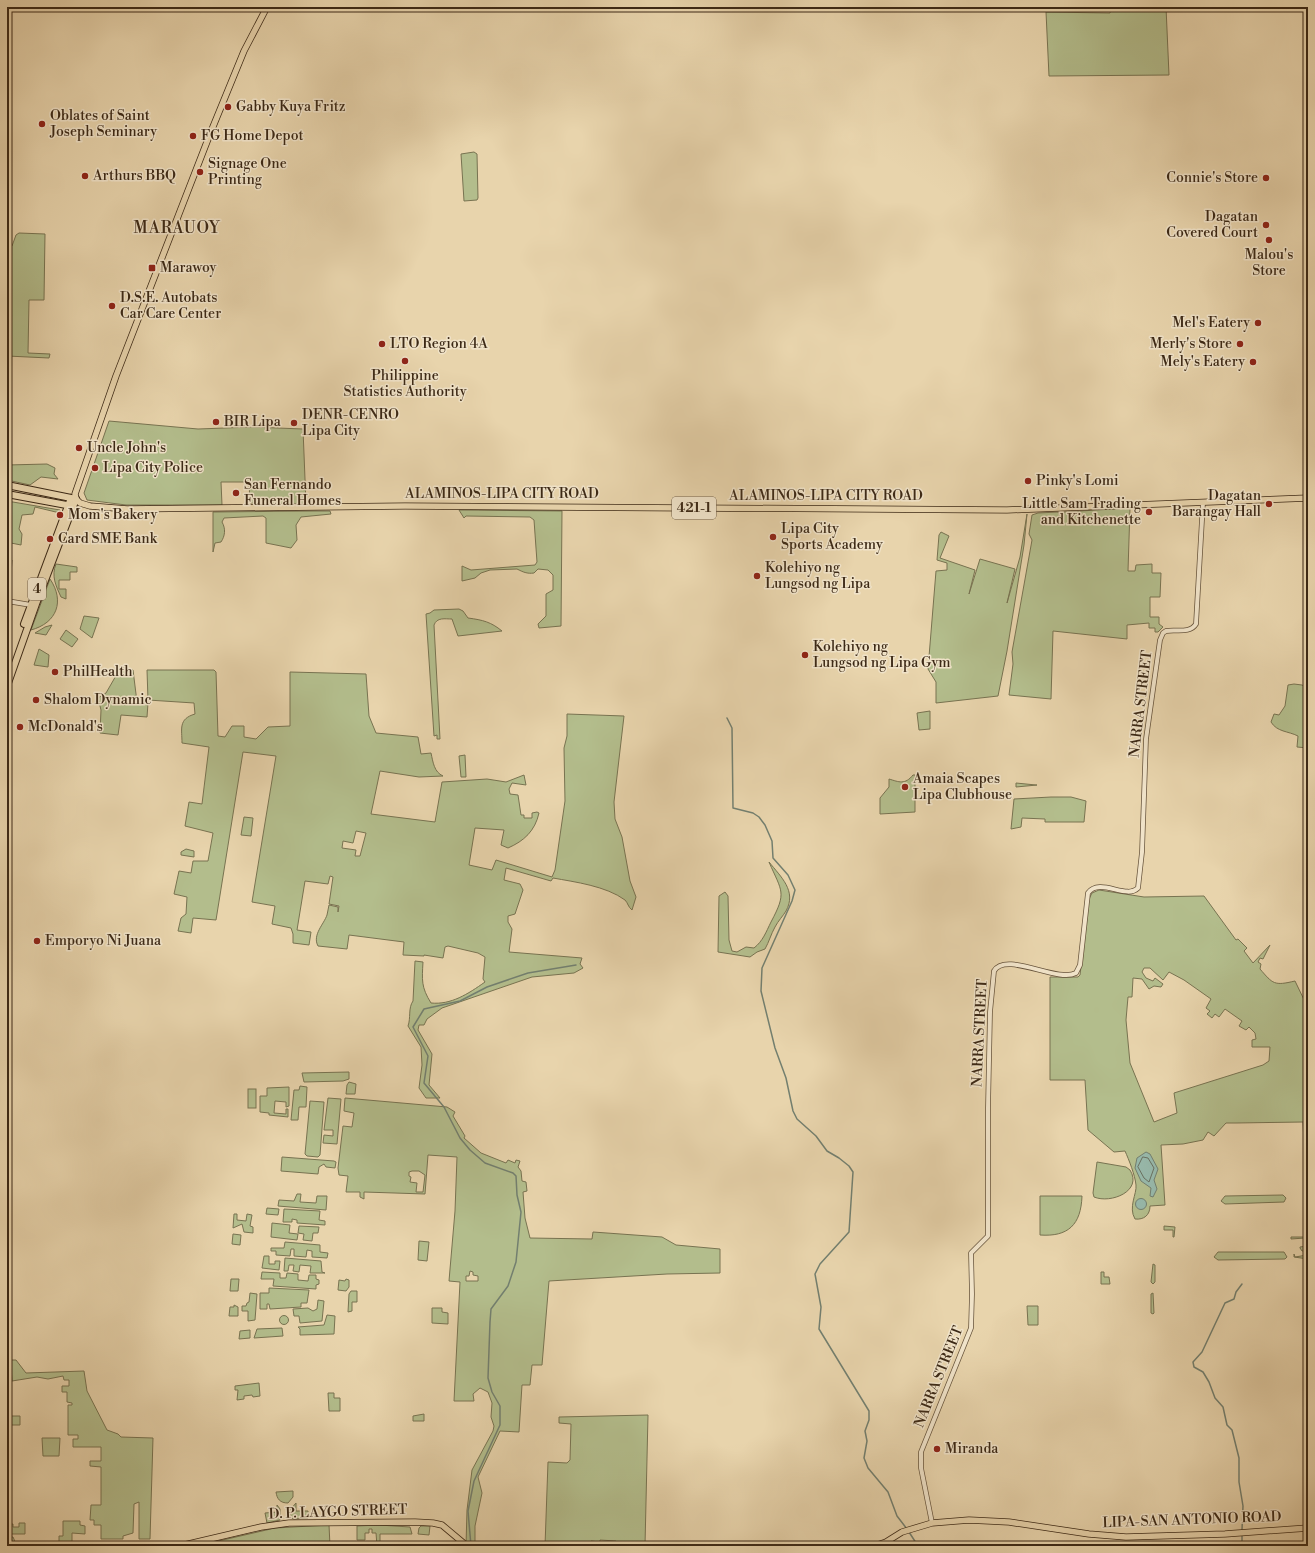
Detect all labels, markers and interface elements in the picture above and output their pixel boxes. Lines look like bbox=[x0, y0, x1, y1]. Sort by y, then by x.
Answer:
place label: Gabby Kuya Fritz bbox=[236, 98, 346, 116]
marker: Gabby Kuya Fritz bbox=[223, 102, 233, 112]
place label: Oblates of Saint Joseph Seminary bbox=[49, 107, 157, 141]
marker: Oblates of Saint Joseph Seminary bbox=[37, 119, 47, 129]
place label: FG Home Depot bbox=[201, 127, 303, 145]
marker: FG Home Depot bbox=[188, 131, 198, 141]
place label: Signage One Printing bbox=[208, 155, 287, 189]
place label: Arthurs BBQ bbox=[92, 167, 176, 185]
marker: Signage One Printing bbox=[195, 167, 205, 177]
place label: Connie's Store bbox=[1166, 169, 1258, 187]
marker: Arthurs BBQ bbox=[80, 171, 90, 181]
marker: Connie's Store bbox=[1261, 173, 1271, 183]
place label: Dagatan Covered Court bbox=[1166, 208, 1259, 242]
district label: MARAUOY bbox=[134, 218, 221, 238]
marker: Dagatan Covered Court bbox=[1261, 220, 1271, 230]
marker: Malou's Store bbox=[1264, 235, 1274, 245]
place label: Malou's Store bbox=[1245, 246, 1293, 280]
place label: Marawoy bbox=[160, 259, 217, 277]
marker: Marawoy bbox=[147, 263, 157, 273]
place label: D.S.E. Autobats Car Care Center bbox=[120, 289, 221, 323]
marker: D.S.E. Autobats Car Care Center bbox=[107, 301, 117, 311]
place label: Mel's Eatery bbox=[1172, 314, 1250, 332]
marker: Mel's Eatery bbox=[1253, 318, 1263, 328]
place label: LTO Region 4A bbox=[390, 335, 488, 353]
place label: Merly's Store bbox=[1150, 335, 1232, 353]
marker: LTO Region 4A bbox=[377, 339, 387, 349]
marker: Merly's Store bbox=[1235, 339, 1245, 349]
place label: Mely's Eatery bbox=[1160, 353, 1245, 371]
marker: Philippine Statistics Authority bbox=[400, 356, 410, 366]
marker: Mely's Eatery bbox=[1248, 357, 1258, 367]
place label: Philippine Statistics Authority bbox=[343, 367, 467, 401]
place label: DENR-CENRO Lipa City bbox=[302, 406, 399, 440]
place label: BIR Lipa bbox=[223, 413, 282, 431]
marker: BIR Lipa bbox=[211, 417, 221, 427]
marker: DENR-CENRO Lipa City bbox=[289, 418, 299, 428]
place label: Uncle John's bbox=[87, 439, 166, 457]
marker: Uncle John's bbox=[74, 443, 84, 453]
place label: Lipa City Police bbox=[103, 459, 203, 477]
marker: Lipa City Police bbox=[90, 463, 100, 473]
place label: Pinky's Lomi bbox=[1036, 472, 1119, 490]
place label: San Fernando Funeral Homes bbox=[244, 476, 341, 510]
marker: Pinky's Lomi bbox=[1023, 476, 1033, 486]
street label: ALAMINOS-LIPA CITY ROAD bbox=[404, 485, 599, 503]
street label: ALAMINOS-LIPA CITY ROAD bbox=[728, 487, 923, 505]
place label: Dagatan Barangay Hall bbox=[1171, 487, 1262, 521]
marker: San Fernando Funeral Homes bbox=[231, 488, 241, 498]
place label: Little Sam Trading and Kitchenette bbox=[1022, 495, 1142, 529]
road number: 421-1 bbox=[672, 497, 716, 519]
marker: Dagatan Barangay Hall bbox=[1264, 499, 1274, 509]
place label: Mom's Bakery bbox=[68, 506, 157, 524]
marker: Little Sam Trading and Kitchenette bbox=[1144, 507, 1154, 517]
marker: Mom's Bakery bbox=[55, 510, 65, 520]
place label: Lipa City Sports Academy bbox=[781, 520, 883, 554]
place label: Card SME Bank bbox=[58, 530, 158, 548]
marker: Lipa City Sports Academy bbox=[768, 532, 778, 542]
marker: Card SME Bank bbox=[45, 534, 55, 544]
place label: Kolehiyo ng Lungsod ng Lipa bbox=[765, 559, 871, 593]
marker: Kolehiyo ng Lungsod ng Lipa bbox=[752, 571, 762, 581]
road number: 4 bbox=[28, 578, 46, 600]
place label: Kolehiyo ng Lungsod ng Lipa Gym bbox=[813, 638, 951, 672]
street label: NARRA STREET bbox=[1125, 649, 1157, 759]
marker: Kolehiyo ng Lungsod ng Lipa Gym bbox=[800, 650, 810, 660]
place label: PhilHealth bbox=[63, 663, 133, 681]
marker: PhilHealth bbox=[50, 667, 60, 677]
place label: Shalom Dynamic bbox=[44, 691, 152, 709]
marker: Shalom Dynamic bbox=[31, 695, 41, 705]
place label: McDonald's bbox=[28, 718, 103, 736]
marker: McDonald's bbox=[15, 722, 25, 732]
place label: Amaia Scapes Lipa Clubhouse bbox=[912, 770, 1012, 804]
marker: Amaia Scapes Lipa Clubhouse bbox=[900, 782, 910, 792]
place label: Emporyo Ni Juana bbox=[45, 932, 162, 950]
marker: Emporyo Ni Juana bbox=[32, 936, 42, 946]
street label: NARRA STREET bbox=[968, 978, 992, 1087]
street label: NARRA STREET bbox=[910, 1323, 968, 1430]
place label: Miranda bbox=[945, 1440, 999, 1458]
marker: Miranda bbox=[932, 1444, 942, 1454]
street label: D. P. LAYGO STREET bbox=[268, 1501, 408, 1523]
street label: LIPA-SAN ANTONIO ROAD bbox=[1102, 1508, 1282, 1532]

